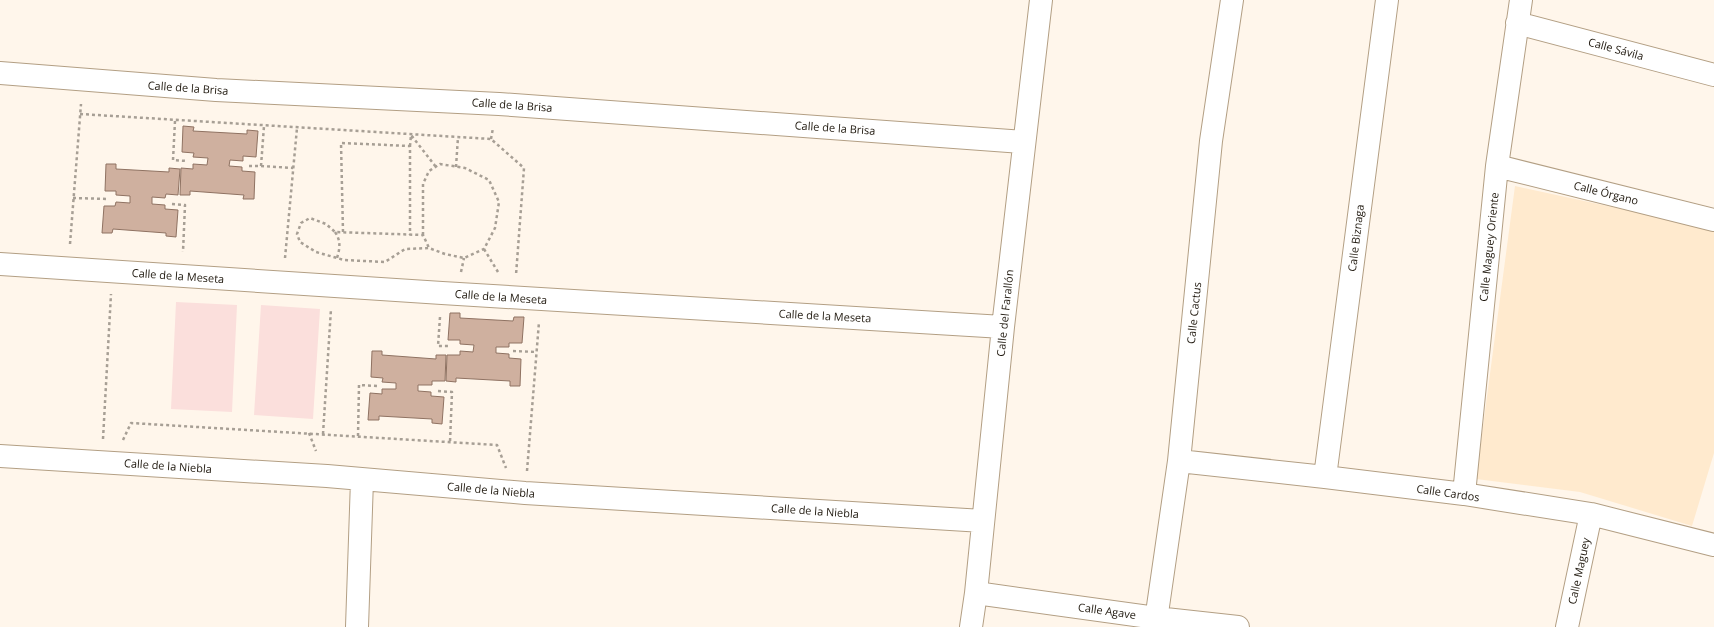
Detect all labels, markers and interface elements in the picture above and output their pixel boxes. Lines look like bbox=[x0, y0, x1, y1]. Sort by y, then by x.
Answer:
street label: Calle Sávila bbox=[1587, 34, 1646, 63]
street label: Calle de la Brisa bbox=[147, 77, 229, 98]
street label: Calle de la Brisa bbox=[471, 94, 553, 115]
street label: Calle de la Brisa bbox=[794, 117, 876, 138]
street label: Calle Órgano bbox=[1572, 177, 1640, 208]
street label: Calle Maguey Oriente bbox=[1475, 192, 1502, 302]
street label: Calle Biznaga bbox=[1344, 203, 1367, 272]
street label: Calle de la Meseta bbox=[131, 265, 225, 286]
street label: Calle del Farallón bbox=[992, 269, 1017, 357]
street label: Calle Cactus bbox=[1183, 281, 1204, 344]
street label: Calle de la Meseta bbox=[454, 286, 548, 307]
street label: Calle de la Meseta bbox=[778, 306, 872, 325]
street label: Calle de la Niebla bbox=[124, 455, 212, 476]
street label: Calle de la Niebla bbox=[447, 478, 536, 501]
street label: Calle Cardos bbox=[1415, 481, 1481, 504]
street label: Calle de la Niebla bbox=[771, 500, 859, 521]
street label: Calle Maguey bbox=[1564, 536, 1593, 606]
street label: Calle Agave bbox=[1077, 599, 1137, 622]

